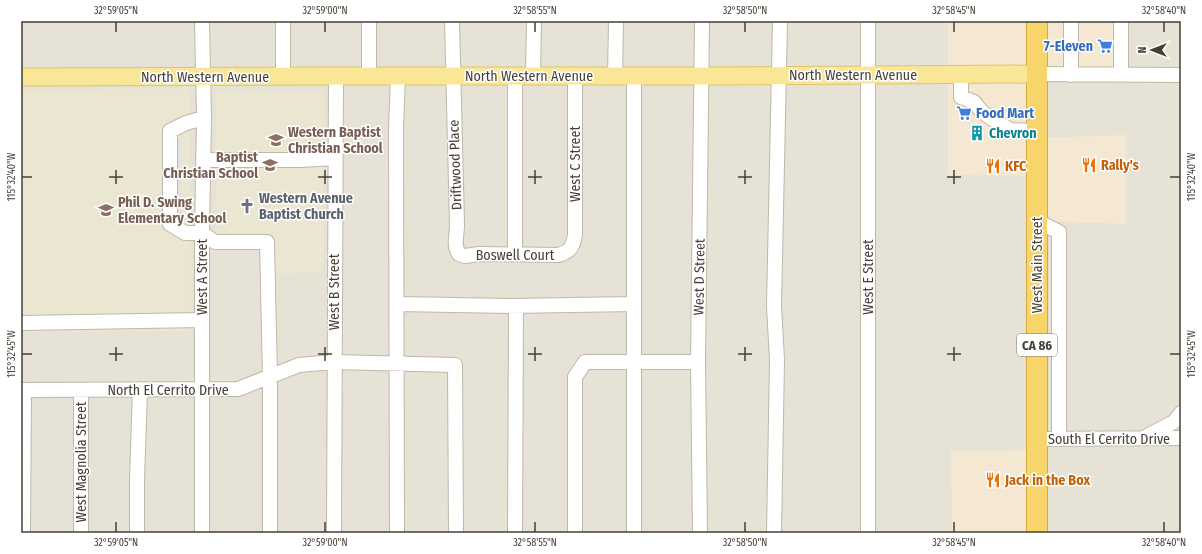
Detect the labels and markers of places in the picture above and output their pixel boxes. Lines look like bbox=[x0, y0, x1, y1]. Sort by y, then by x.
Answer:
supermarket icon: 7-Eleven bbox=[1096, 37, 1114, 55]
place label: 7-Eleven bbox=[1044, 38, 1093, 55]
supermarket icon: Food Mart bbox=[955, 104, 973, 122]
place label: Food Mart bbox=[976, 105, 1035, 122]
place label: Western Baptist Christian School bbox=[288, 124, 383, 157]
building icon: Chevron bbox=[968, 124, 986, 142]
place label: Chevron bbox=[989, 125, 1037, 142]
school or university icon: Western Baptist Christian School bbox=[267, 131, 285, 149]
place label: Baptist Christian School bbox=[163, 149, 259, 182]
school or university icon: Baptist Christian School bbox=[261, 156, 279, 174]
restaurant icon: Rally's bbox=[1080, 156, 1098, 174]
restaurant icon: KFC bbox=[984, 157, 1002, 175]
place label: Rally's bbox=[1101, 157, 1139, 174]
place label: KFC bbox=[1005, 158, 1027, 175]
place label: Western Avenue Baptist Church bbox=[259, 190, 353, 223]
place label: Phil D. Swing Elementary School bbox=[118, 194, 227, 227]
church icon: Western Avenue Baptist Church bbox=[238, 197, 256, 215]
school or university icon: Phil D. Swing Elementary School bbox=[97, 201, 115, 219]
restaurant icon: Jack in the Box bbox=[984, 471, 1002, 489]
place label: Jack in the Box bbox=[1004, 472, 1090, 489]

